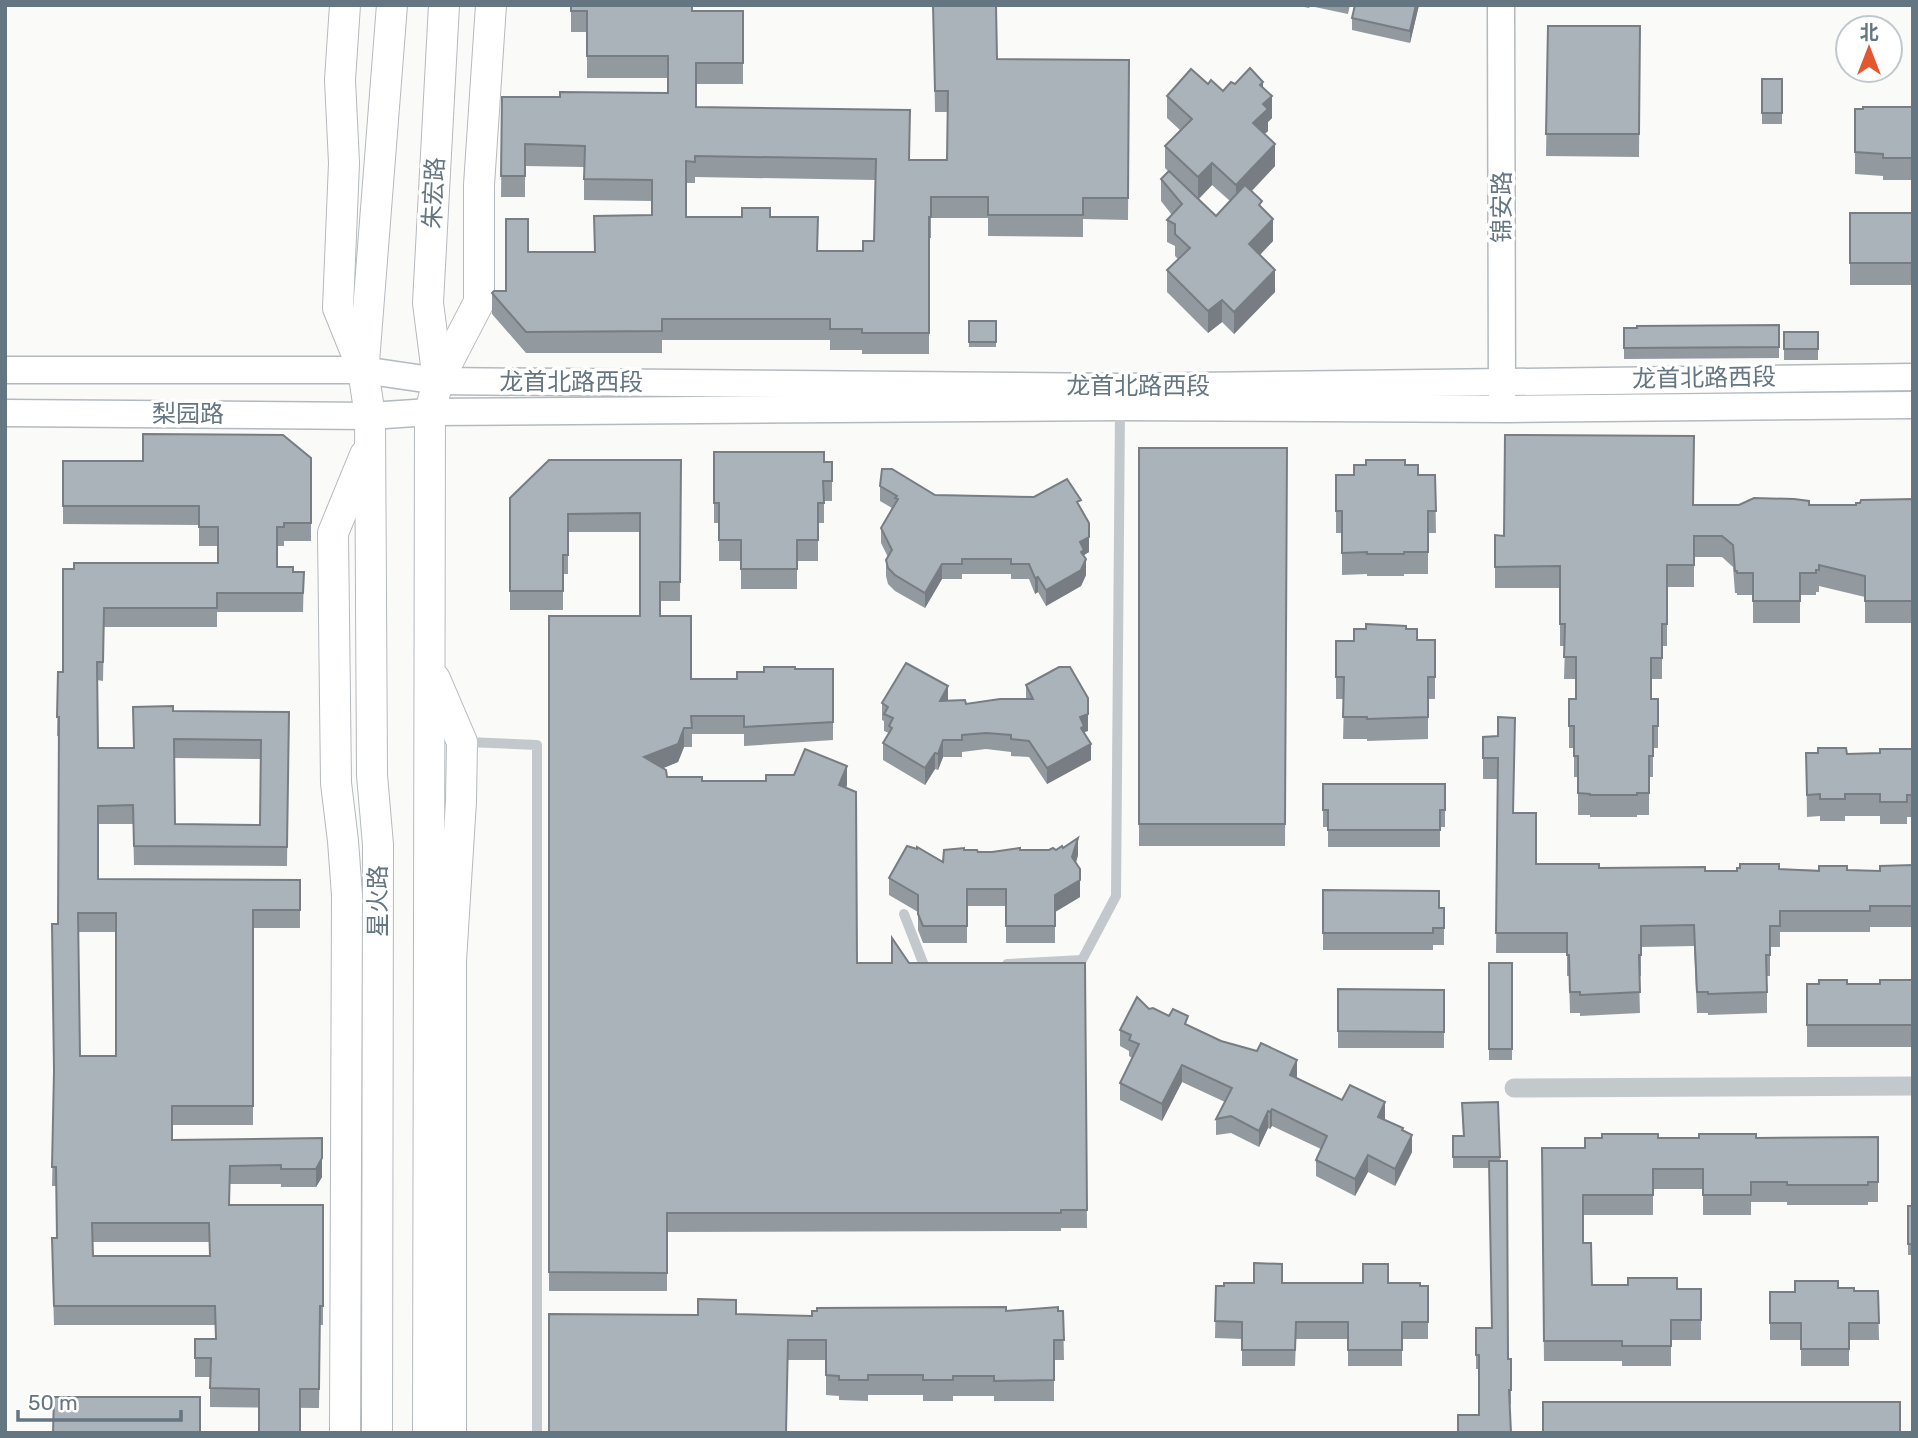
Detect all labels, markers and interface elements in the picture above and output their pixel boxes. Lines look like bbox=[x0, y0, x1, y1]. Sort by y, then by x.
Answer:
north arrow bbox=[1834, 14, 1904, 84]
text: 北 bbox=[1859, 21, 1879, 44]
street label: 朱宏路 bbox=[418, 156, 450, 230]
street label: 锦安路 bbox=[1488, 171, 1516, 243]
street label: 龙首北路西段 bbox=[1632, 363, 1776, 393]
street label: 龙首北路西段 bbox=[499, 368, 643, 396]
street label: 龙首北路西段 bbox=[1066, 372, 1210, 400]
street label: 梨园路 bbox=[152, 400, 224, 428]
street label: 星火路 bbox=[364, 865, 392, 937]
scale bar bbox=[18, 1378, 180, 1422]
text: 50 m bbox=[28, 1390, 78, 1415]

